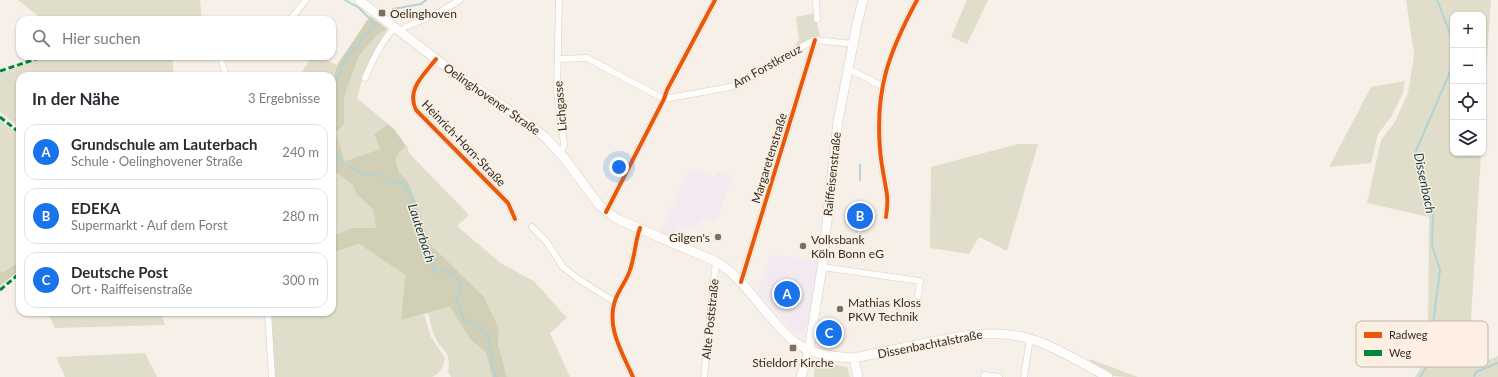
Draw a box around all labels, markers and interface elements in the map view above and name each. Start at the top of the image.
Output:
place label: Oelinghoven [390,6,457,21]
marker: Oelinghoven [377,8,387,18]
map controls [1450,12,1486,156]
button: + [1450,12,1486,48]
search box [16,16,336,60]
icon: search [30,27,52,49]
text: Hier suchen [62,29,141,47]
street label: Am Forstkreuz [730,41,805,91]
button: − [1450,48,1486,84]
street label: Oelinghovener Straße [441,60,543,138]
street label: Lichgasse [550,80,570,132]
button: locate [1450,84,1486,120]
text: In der Nähe [32,88,120,109]
text: 3 Ergebnisse [248,90,320,106]
street label: Heinrich-Horn-Straße [419,97,509,189]
street label: Margaretenstraße [748,111,790,205]
button: layers [1450,120,1486,156]
street label: Raiffeisenstraße [820,131,844,217]
text: Grundschule am Lauterbach [71,135,258,153]
text: A [41,144,51,160]
text: 240 m [282,144,319,160]
water label: Dissenbach [1411,151,1439,215]
text: Schule · Oelinghovener Straße [71,153,243,169]
your location [609,157,629,177]
text: EDEKA [71,199,120,217]
pin: B [847,201,873,231]
water label: Lauterbach [405,202,439,265]
text: B [42,208,50,224]
text: 280 m [282,208,319,224]
text: Supermarkt · Auf dem Forst [71,217,228,233]
place label: Gilgen's [669,230,710,245]
marker: Gilgen's [713,232,723,242]
place label: Volksbank Köln Bonn eG [811,232,884,261]
marker: Volksbank Köln Bonn eG [798,241,808,251]
text: Deutsche Post [71,263,168,281]
text: C [42,272,50,288]
text: 300 m [282,272,319,288]
street label: Alte Poststraße [698,278,722,360]
pin: A [774,279,800,309]
text: Ort · Raiffeisenstraße [71,281,192,297]
place label: Mathias Kloss PKW Technik [848,295,921,324]
marker: Mathias Kloss PKW Technik [835,304,845,314]
pin: C [816,318,842,348]
legend [1356,321,1488,367]
street label: Dissenbachtalstraße [876,326,984,362]
text: Radweg [1389,328,1428,341]
marker: Stieldorf Kirche [788,343,798,353]
text: Weg [1389,346,1412,359]
place label: Stieldorf Kirche [752,355,834,370]

